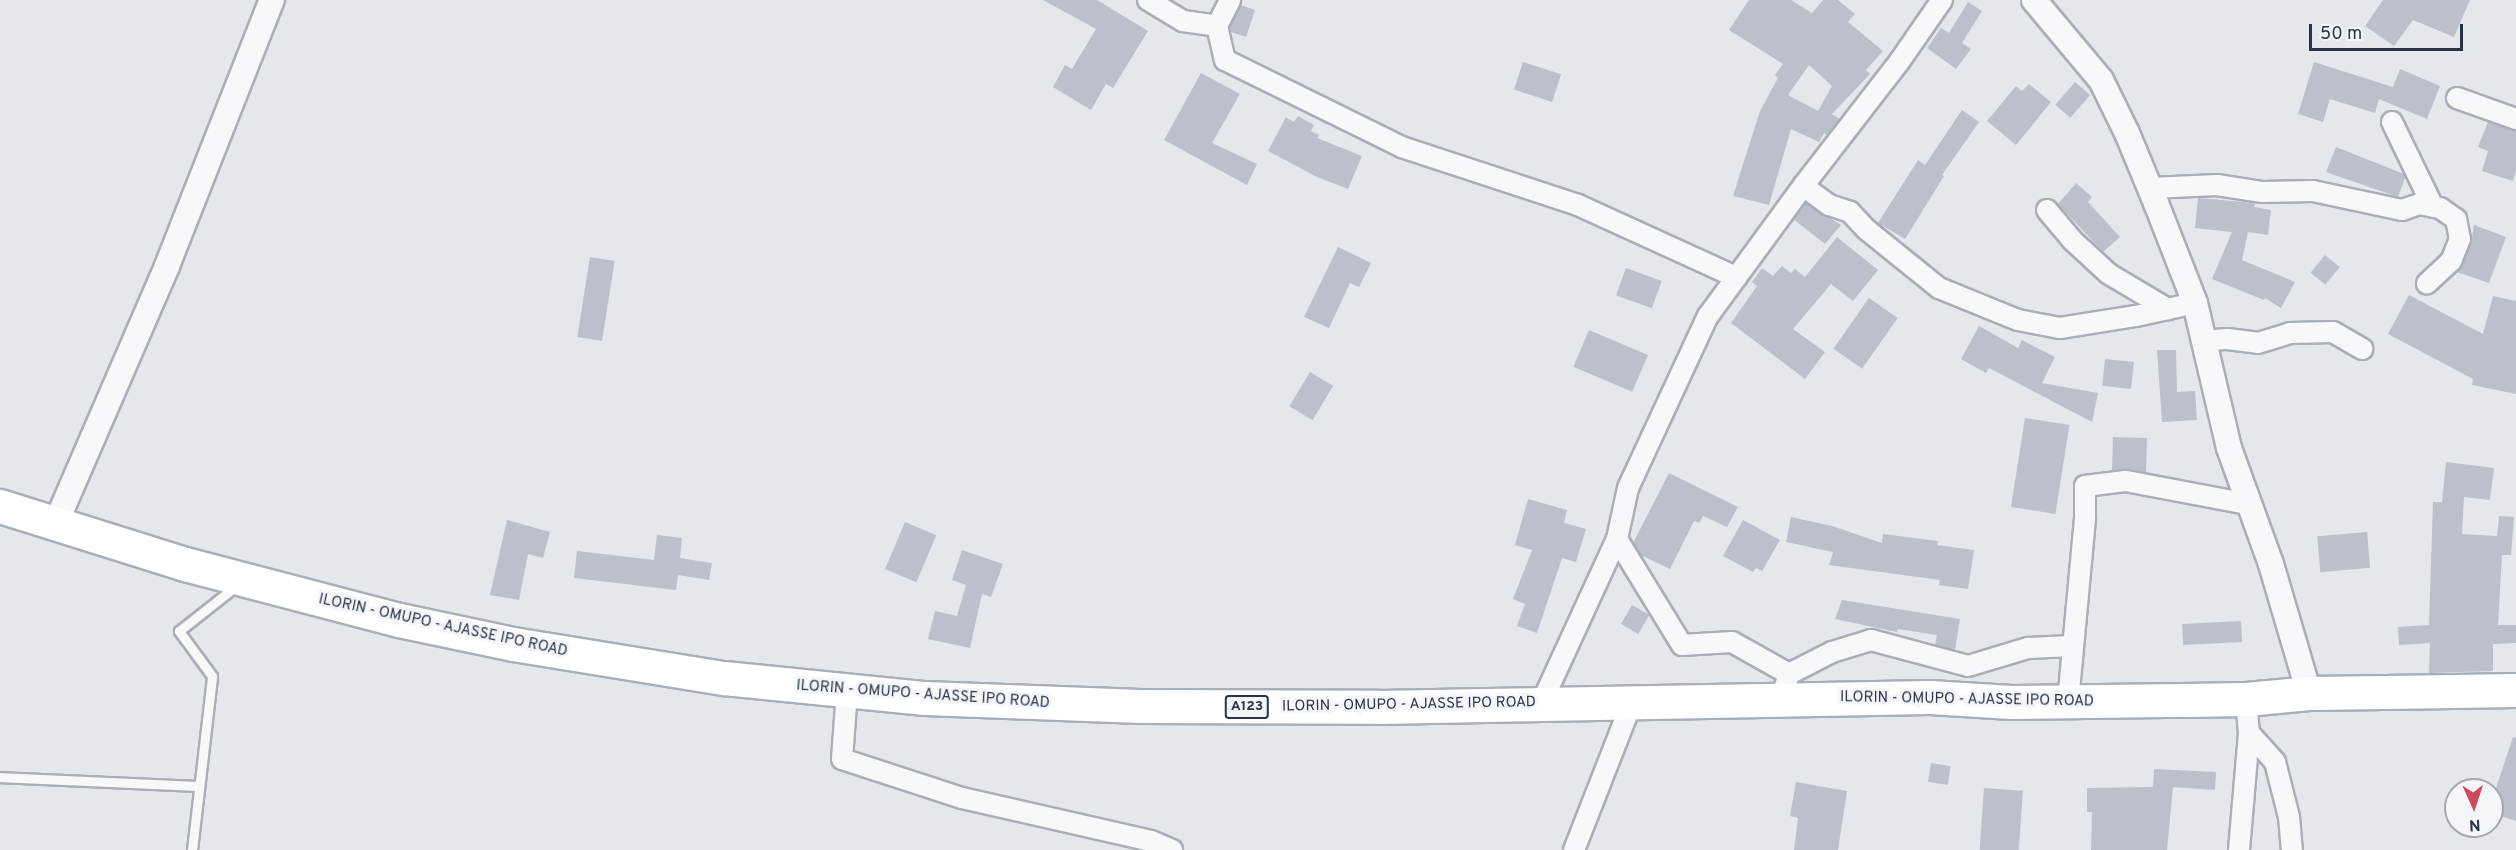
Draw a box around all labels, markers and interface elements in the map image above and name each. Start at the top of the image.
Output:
scale bar [2312,12,2466,50]
text: 50 m [2320,23,2362,46]
street label: ILORIN - OMUPO - AJASSE IPO ROAD [317,591,569,661]
street label: ILORIN - OMUPO - AJASSE IPO ROAD [795,677,1051,713]
street label: ILORIN - OMUPO - AJASSE IPO ROAD [1840,689,2094,711]
street label: ILORIN - OMUPO - AJASSE IPO ROAD [1282,694,1536,716]
road number: A123 [1224,696,1270,718]
north arrow [2444,778,2504,838]
text: N [2469,814,2481,834]

